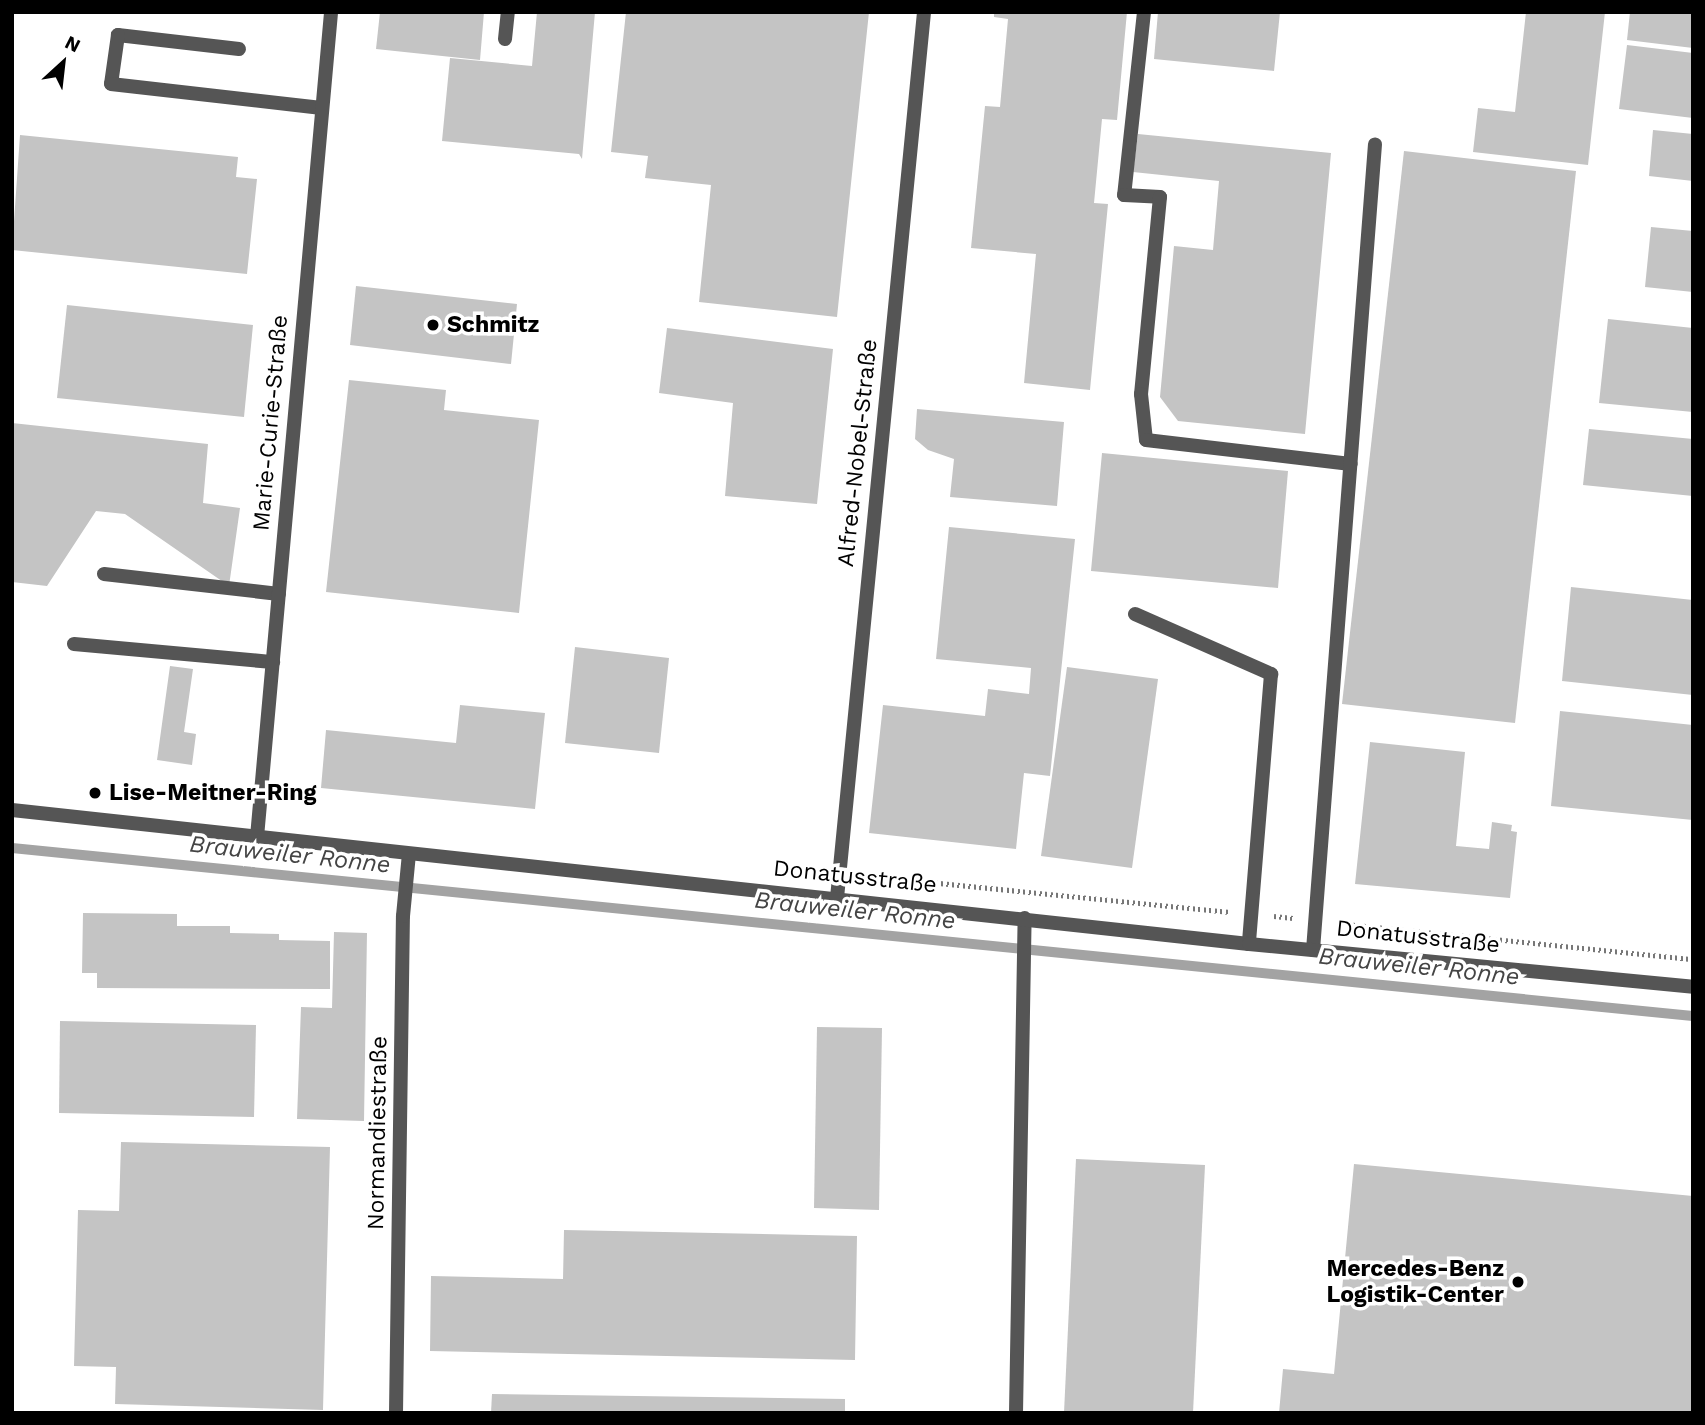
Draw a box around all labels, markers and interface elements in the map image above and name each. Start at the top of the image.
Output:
north arrow [28,28,98,98]
text: N [61,30,84,57]
place label: Schmitz [447,311,539,339]
street label: Marie-Curie-Straße [248,314,294,532]
marker: Schmitz [425,317,441,333]
street label: Alfred-Nobel-Straße [832,338,884,568]
place label: Lise-Meitner-Ring [109,779,316,807]
marker: Lise-Meitner-Ring [87,785,103,801]
water label: Brauweiler Ronne [188,830,392,880]
street label: Donatusstraße [772,855,938,899]
water label: Brauweiler Ronne [753,886,957,936]
street label: Donatusstraße [1335,915,1501,959]
water label: Brauweiler Ronne [1317,942,1521,992]
street label: Normandiestraße [363,1036,393,1230]
place label: Mercedes-Benz Logistik-Center [1326,1255,1504,1309]
marker: Mercedes-Benz Logistik-Center [1510,1274,1526,1290]

